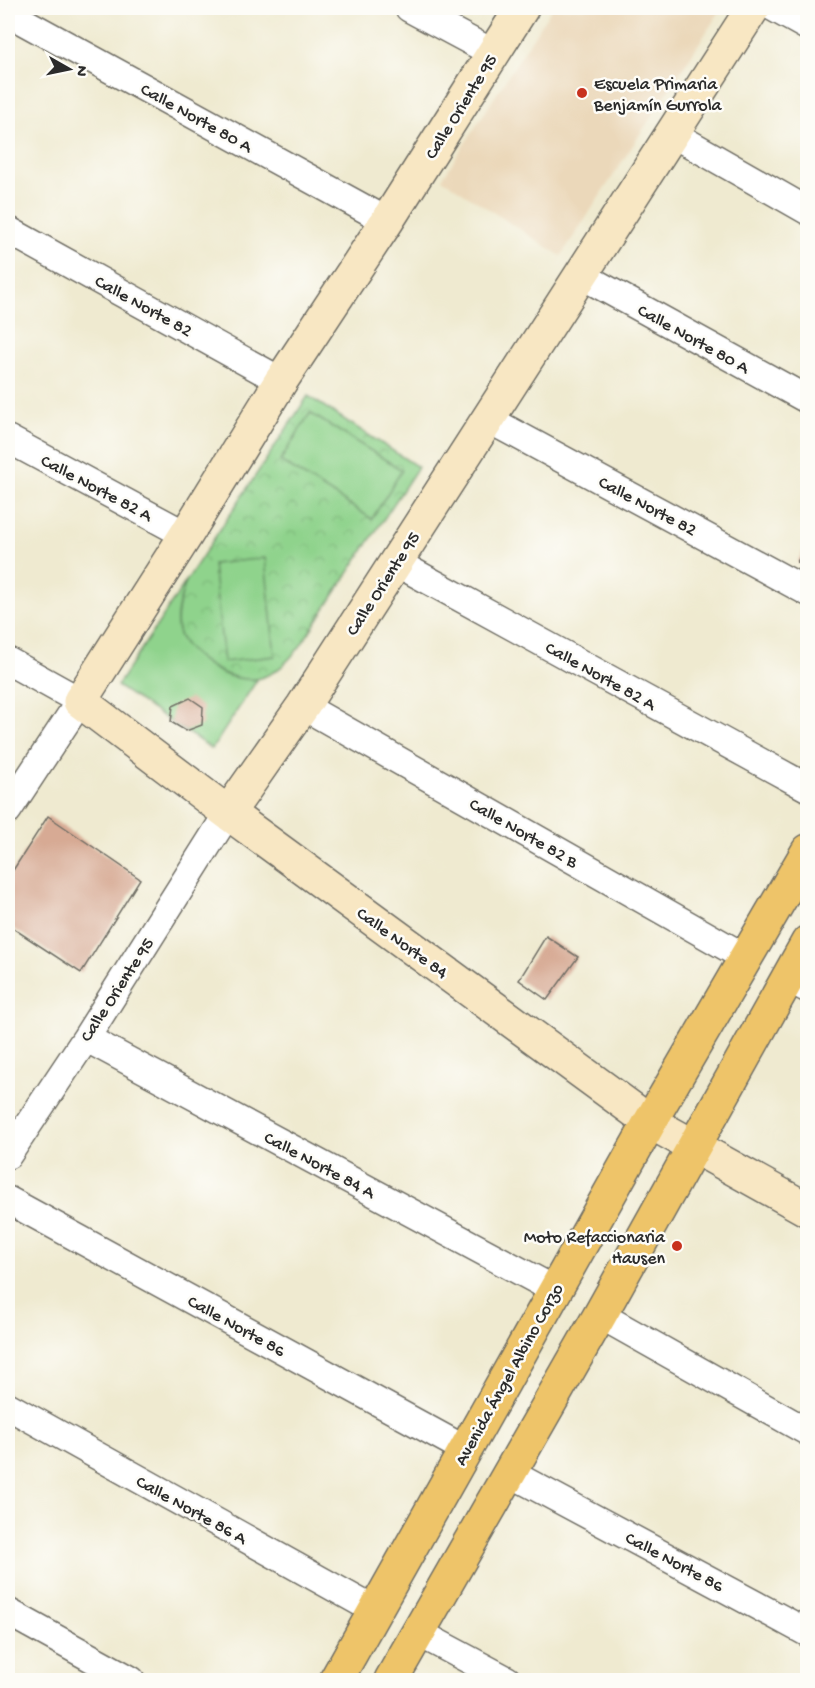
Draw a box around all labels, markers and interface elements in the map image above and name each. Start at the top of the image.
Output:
north arrow [39,39,99,99]
street label: Calle Oriente 95 [422,51,503,164]
text: N [70,64,91,78]
place label: Escuela Primaria Benjamín Gurrola [593,75,723,117]
street label: Calle Norte 80 A [136,80,257,159]
marker: Escuela Primaria Benjamín Gurrola [575,86,589,100]
street label: Calle Norte 82 [90,272,195,343]
street label: Calle Norte 80 A [633,301,754,380]
street label: Calle Norte 82 A [37,451,156,528]
street label: Calle Norte 82 [594,473,700,542]
street label: Calle Oriente 95 [343,528,425,640]
street label: Calle Norte 82 A [541,638,660,717]
street label: Calle Norte 82 B [465,795,581,874]
street label: Calle Norte 84 [352,904,452,985]
street label: Calle Oriente 95 [77,934,159,1046]
street label: Calle Norte 84 A [260,1128,379,1205]
place label: Moto Refaccionaria Hausen [524,1228,666,1270]
marker: Moto Refaccionaria Hausen [670,1239,684,1253]
street label: Avenida Ángel Albino Corzo [450,1280,569,1470]
street label: Calle Norte 86 [183,1292,289,1363]
street label: Calle Norte 86 A [132,1472,251,1551]
street label: Calle Norte 86 [621,1528,727,1598]

